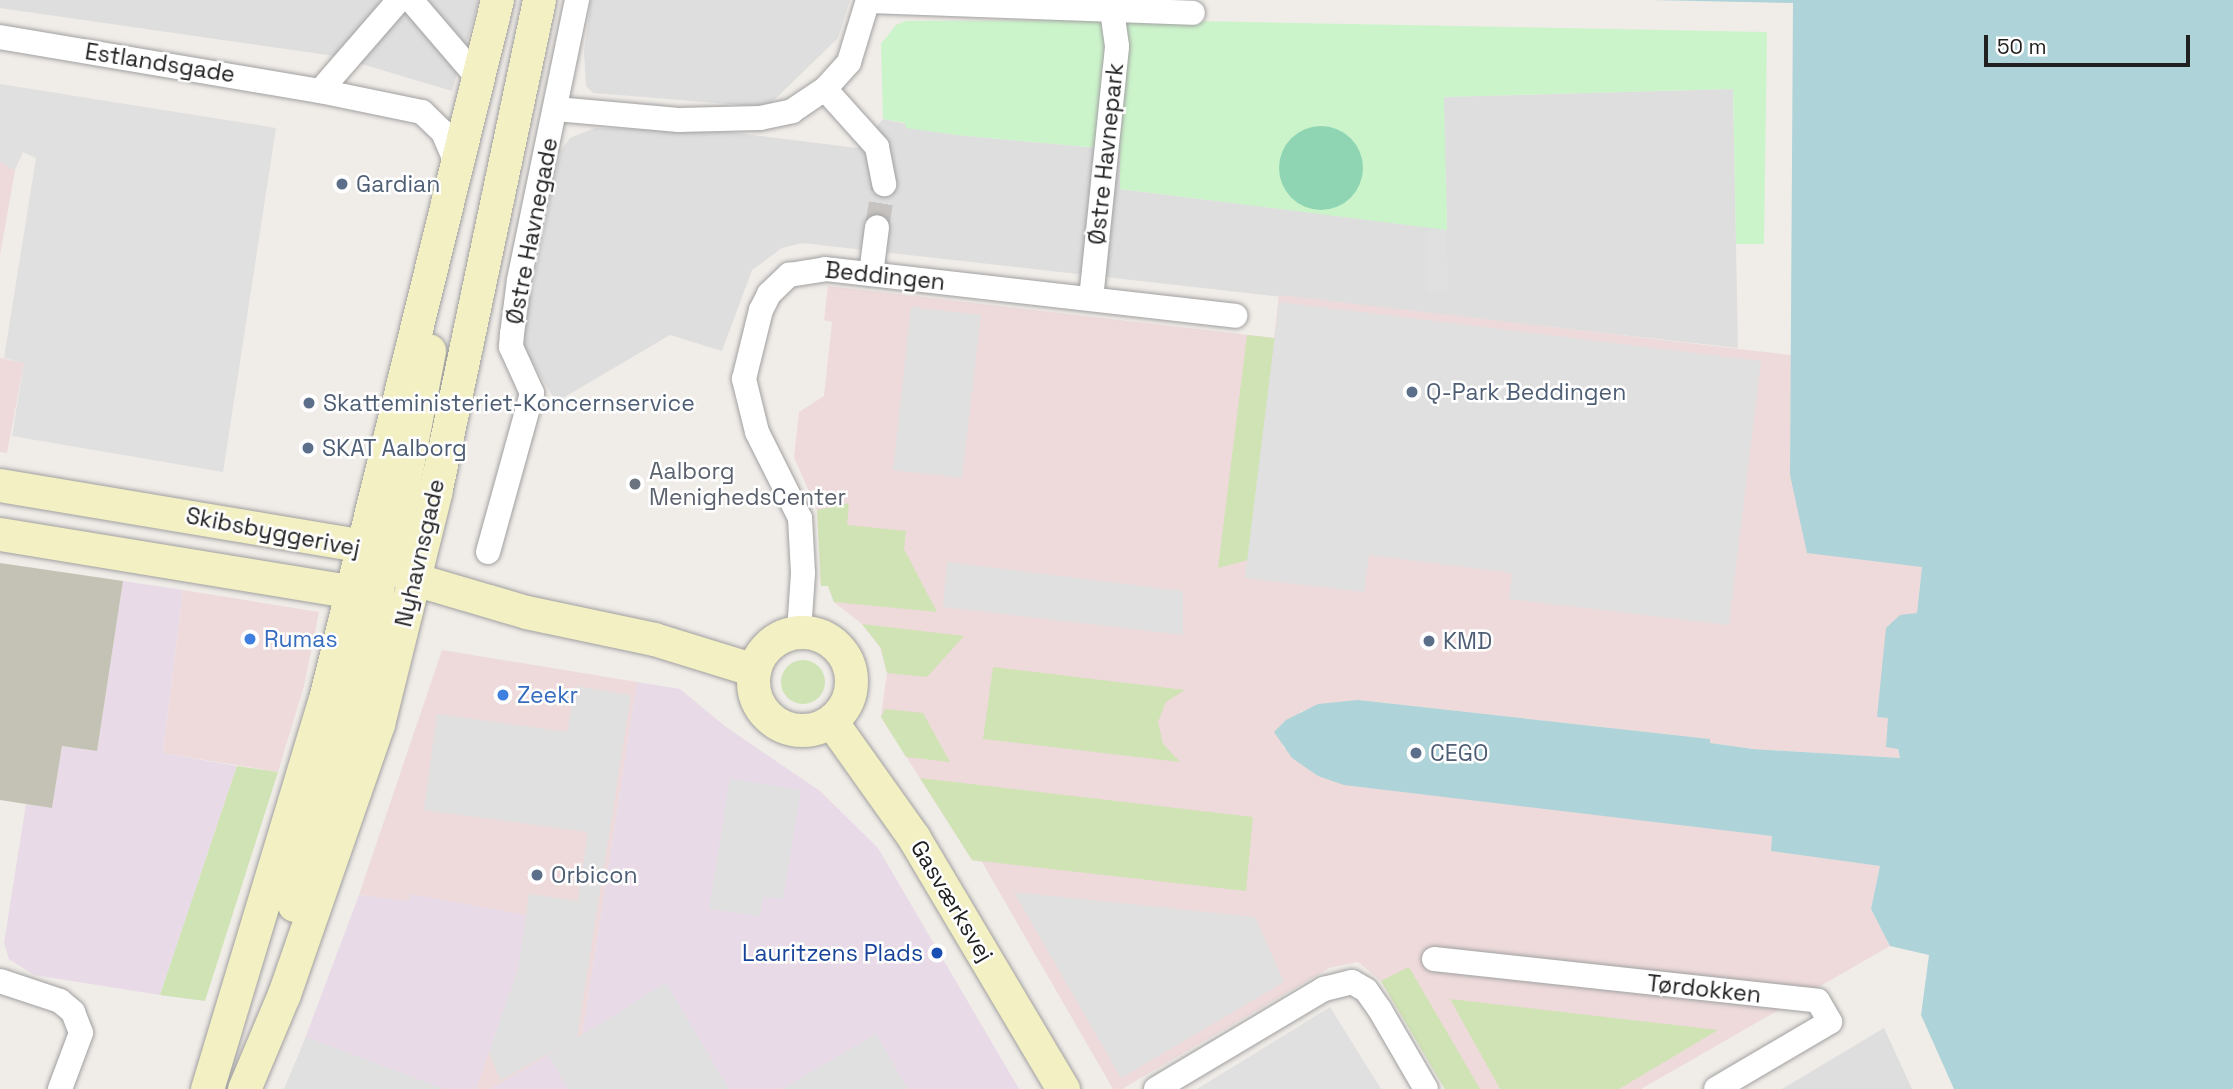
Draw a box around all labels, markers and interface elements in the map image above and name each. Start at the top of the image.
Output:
scale bar [1988,21,2194,65]
text: 50 m [1997,33,2047,60]
street label: Estlandsgade [83,38,237,88]
street label: Østre Havnepark [1083,62,1129,246]
street label: Østre Havnegade [500,135,564,327]
place label: Gardian [356,170,440,198]
marker: Gardian [334,176,350,192]
street label: Beddingen [824,256,946,296]
place label: Q-Park Beddingen [1426,378,1626,406]
marker: Q-Park Beddingen [1404,384,1420,400]
place label: Skatteministeriet-Koncernservice [323,389,695,417]
marker: Skatteministeriet-Koncernservice [301,395,317,411]
place label: SKAT Aalborg [322,434,468,462]
marker: SKAT Aalborg [300,440,316,456]
place label: Aalborg MenighedsCenter [649,457,846,511]
street label: Nyhavnsgade [390,476,450,630]
marker: Aalborg MenighedsCenter [627,476,643,492]
street label: Skibsbyggerivej [184,502,362,562]
place label: Rumas [264,625,338,653]
place label: KMD [1443,627,1492,655]
marker: Rumas [242,631,258,647]
marker: KMD [1421,633,1437,649]
place label: Zeekr [517,681,578,709]
marker: Zeekr [495,687,511,703]
place label: CEGO [1430,739,1488,767]
marker: CEGO [1408,745,1424,761]
street label: Gasværksvej [905,835,999,967]
place label: Orbicon [551,861,638,889]
marker: Orbicon [529,867,545,883]
place label: Lauritzens Plads [742,939,923,967]
marker: Lauritzens Plads [929,945,945,961]
street label: Tørdokken [1646,969,1762,1009]

